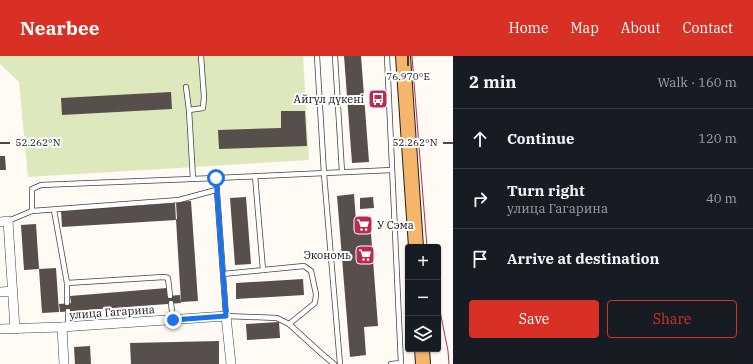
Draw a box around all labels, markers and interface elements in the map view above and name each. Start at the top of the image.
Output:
text: Nearbee [20,16,99,40]
text: Home [509,19,548,37]
text: Map [570,19,599,37]
text: About [621,19,660,37]
text: Contact [682,19,733,37]
text: 76.970°E [386,70,430,83]
text: 2 min [469,71,517,93]
text: Walk · 160 m [658,74,737,91]
bus stop icon: Айгүл дүкені [367,88,389,110]
place label: Айгүл дүкені [294,92,365,106]
icon: ahead [469,128,491,150]
text: Continue [507,129,574,148]
text: 120 m [698,130,737,147]
text: 52.262°N [15,136,61,149]
text: 52.262°N [392,136,438,149]
route start [207,169,225,187]
text: Turn right [507,181,585,200]
icon: right [469,188,491,210]
text: 40 m [706,190,737,207]
text: улица Гагарина [507,200,608,217]
supermarket icon: У Сэма [352,214,374,236]
place label: У Сэма [377,218,414,232]
supermarket icon: Экономь [354,244,376,266]
map controls [405,244,441,352]
button: + [405,244,441,280]
place label: Экономь [304,248,351,262]
icon: arrive [469,248,491,270]
text: Arrive at destination [507,249,659,268]
button: − [405,280,441,316]
button: Save [469,300,599,338]
button: Share [607,300,737,338]
street label: улица Гагарина [69,302,155,322]
route end [164,311,182,329]
button: layers [405,316,441,352]

